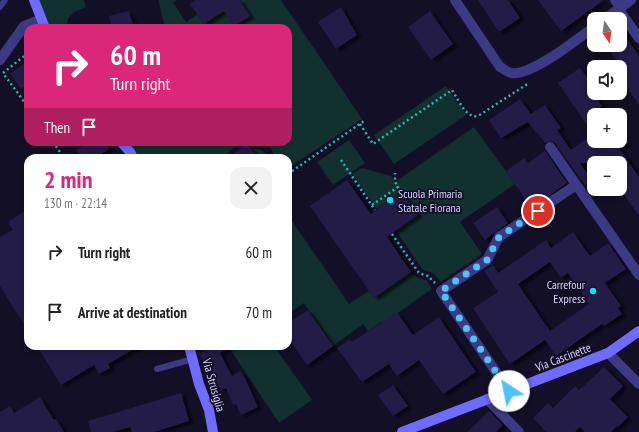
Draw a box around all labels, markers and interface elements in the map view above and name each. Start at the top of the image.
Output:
north arrow [587,12,627,52]
map controls [587,12,627,196]
text: 60 m [110,36,161,73]
icon: right [44,40,96,92]
button: sound [587,60,627,100]
text: Turn right [110,72,170,95]
button: + [587,108,627,148]
icon: arrive [78,116,100,138]
text: Then [44,118,70,137]
button: − [587,156,627,196]
text: 2 min [44,164,92,195]
button: close [230,167,272,209]
place label: Scuola Primaria Statale Fiorana [398,186,462,215]
pin [521,194,555,228]
text: 130 m · 22:14 [44,195,107,212]
marker: Scuola Primaria Statale Fiorana [385,195,395,205]
icon: arrive [527,200,549,222]
icon: right [44,241,66,263]
text: Turn right [78,243,130,262]
text: 60 m [246,243,272,262]
place label: Carrefour Express [547,277,586,306]
marker: Carrefour Express [588,286,598,296]
icon: arrive [44,301,66,323]
text: Arrive at destination [78,303,187,322]
text: 70 m [246,303,272,322]
street label: Via Cascinette [532,340,593,375]
street label: Via Strusiglia [199,356,229,413]
position arrow [488,370,530,412]

